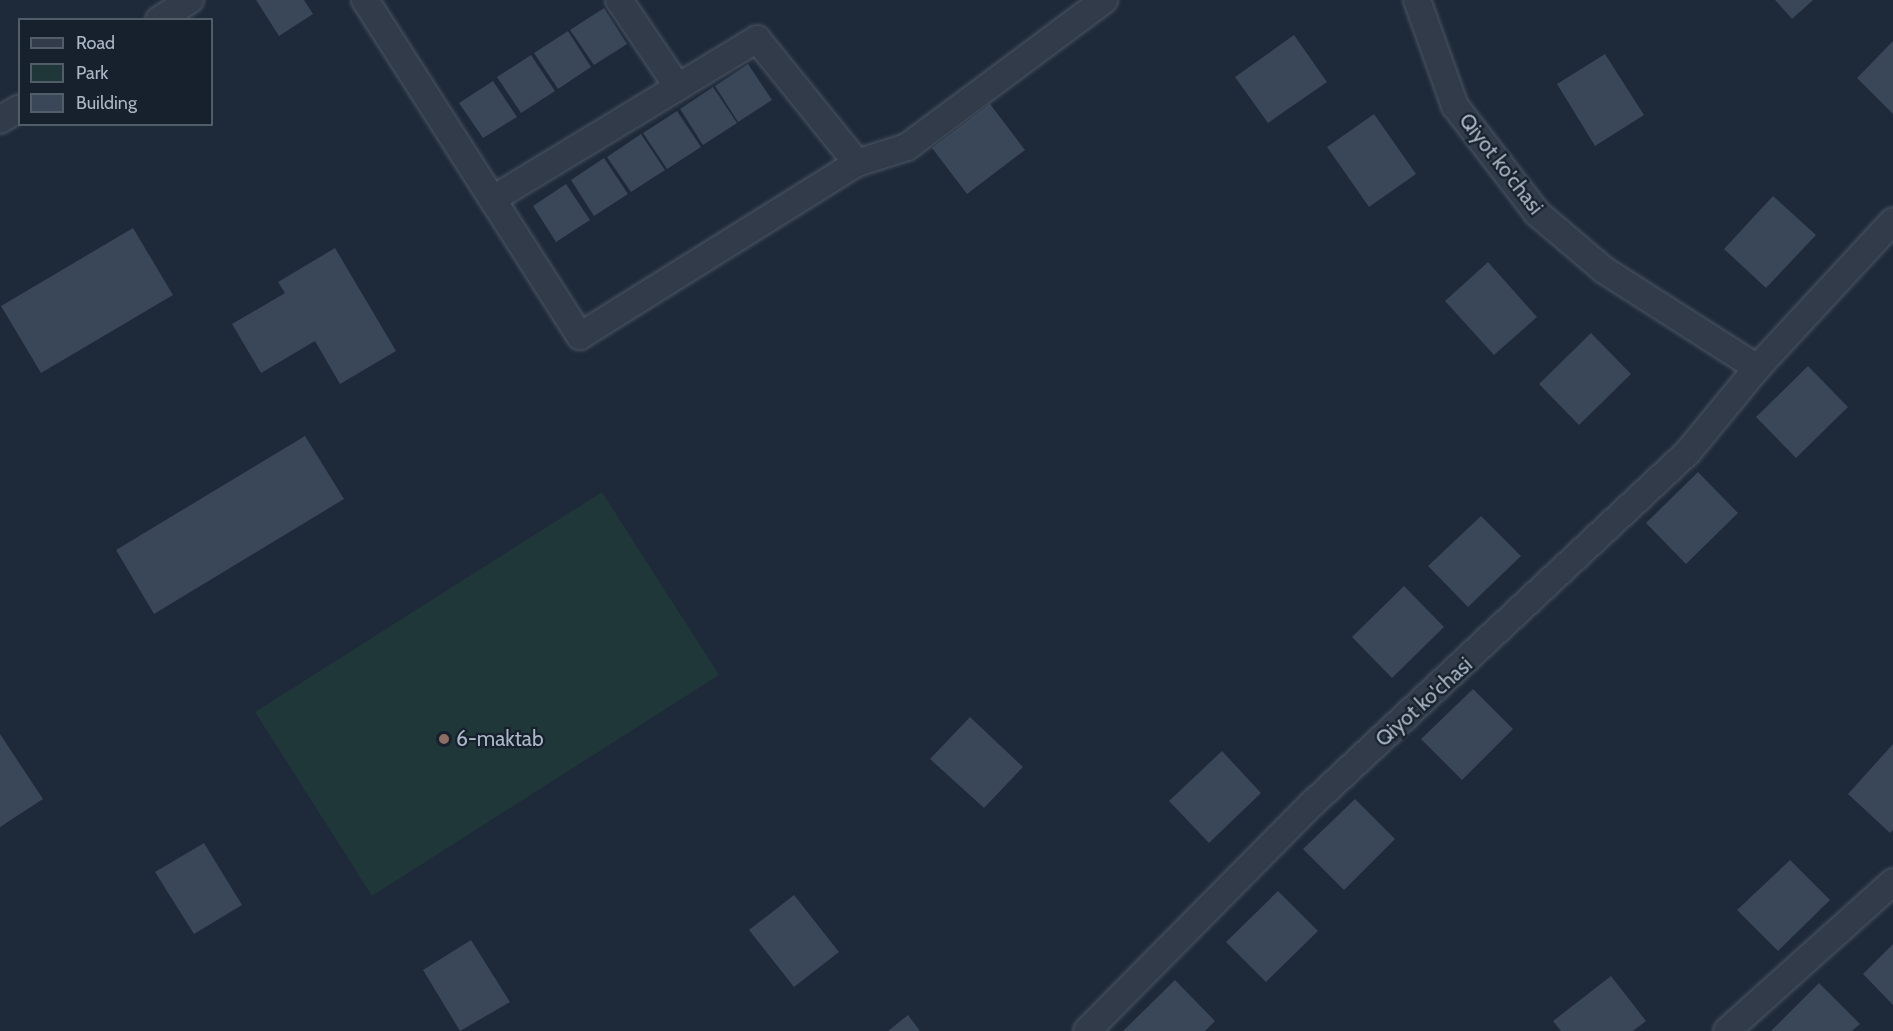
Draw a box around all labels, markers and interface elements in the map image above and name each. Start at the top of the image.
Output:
legend [18,18,213,126]
text: Road [76,32,115,54]
text: Park [76,62,108,84]
text: Building [76,92,137,114]
street label: Qiyot ko'chasi [1454,108,1548,220]
street label: Qiyot ko'chasi [1370,652,1478,752]
place label: 6-maktab [456,726,544,752]
marker: 6-maktab [437,732,451,746]

